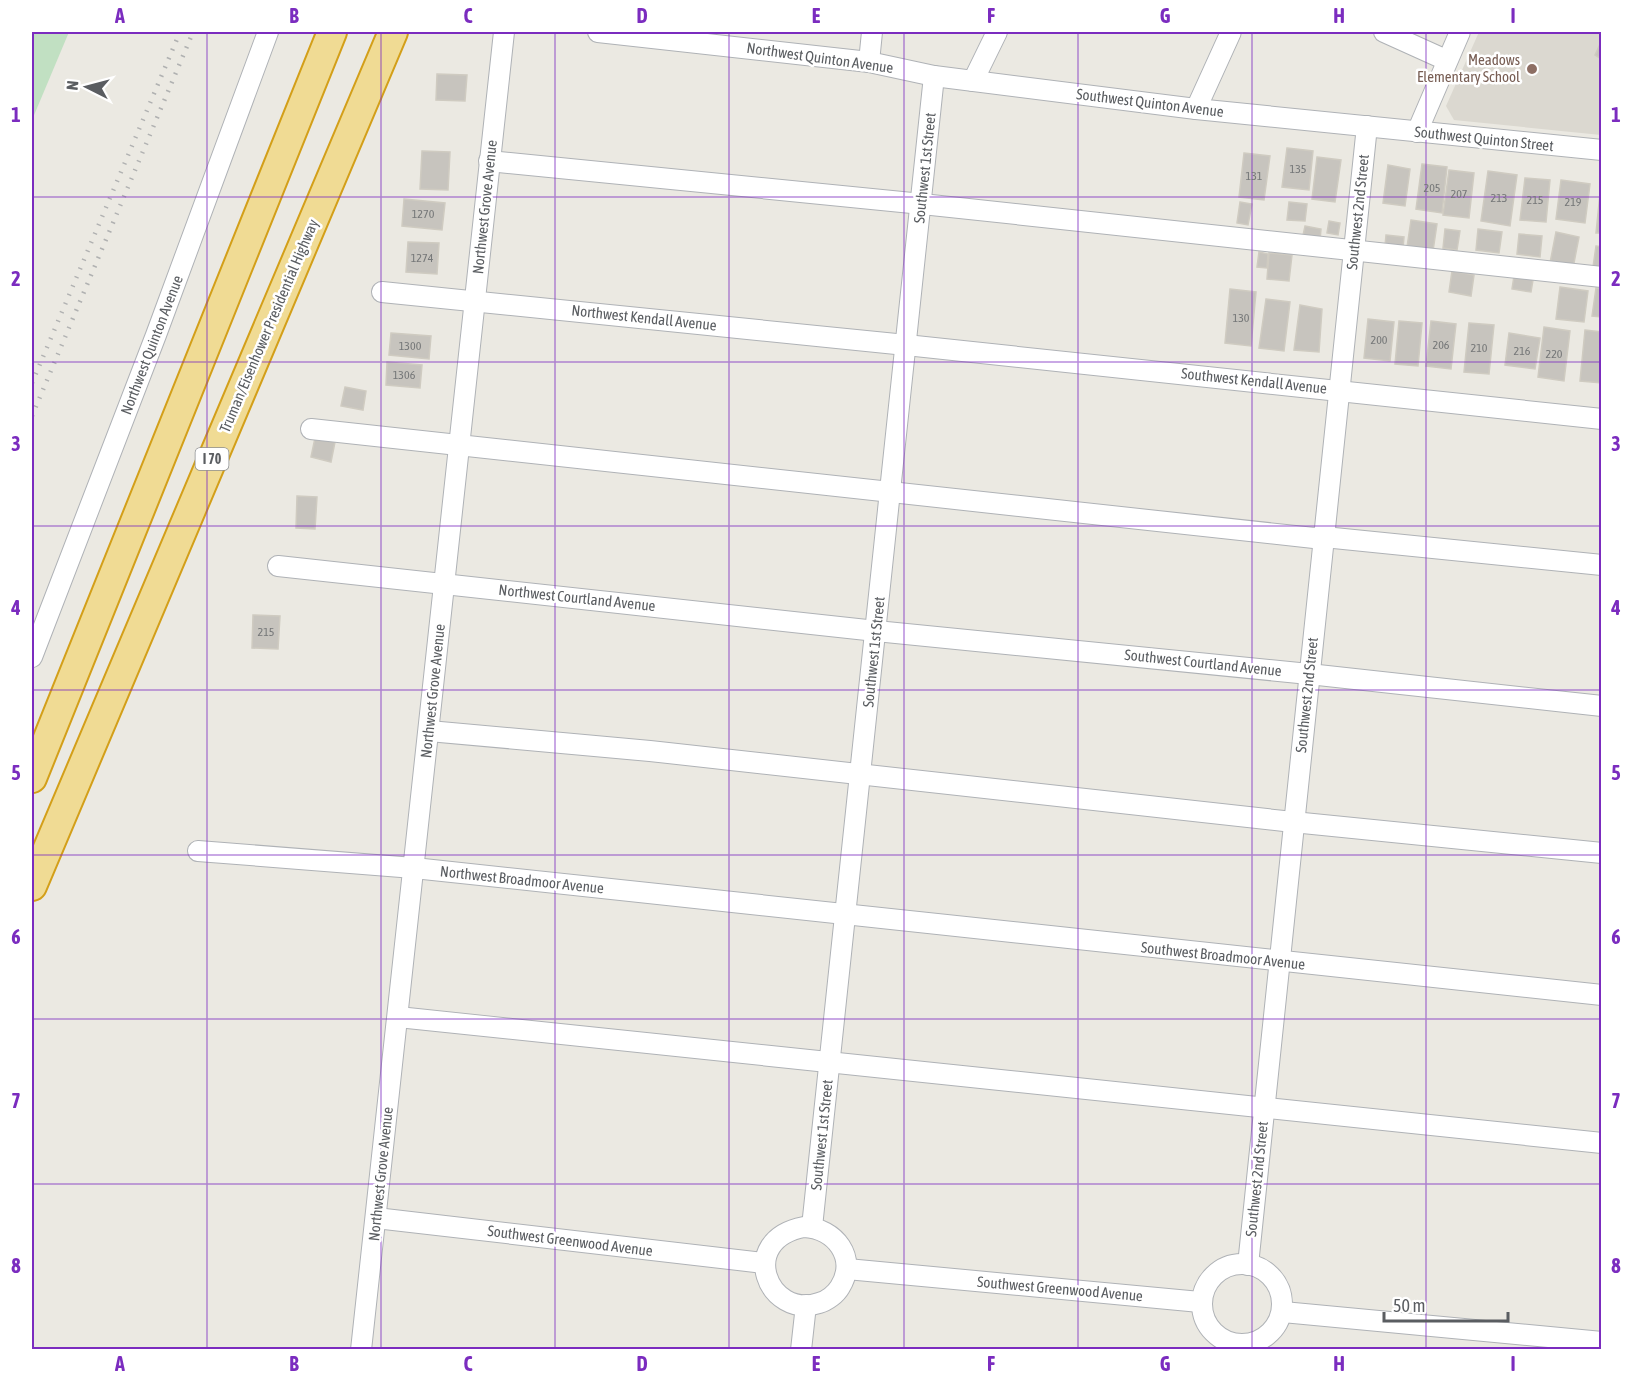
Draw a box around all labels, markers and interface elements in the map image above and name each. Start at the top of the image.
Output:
text: A [114,4,125,27]
text: B [289,4,299,27]
text: C [464,4,473,27]
text: D [636,4,648,27]
text: E [812,4,821,27]
text: F [987,4,995,27]
text: G [1160,4,1171,27]
text: H [1333,4,1345,27]
text: I [1510,4,1516,27]
street label: Northwest Quinton Avenue [746,39,895,76]
place label: Meadows Elementary School [1417,51,1520,85]
north arrow [57,57,117,117]
marker: Meadows Elementary School [1525,62,1539,76]
text: N [63,80,82,91]
street label: Southwest Quinton Avenue [1075,85,1225,120]
text: 1 [11,103,21,126]
text: 1 [1611,103,1621,126]
street label: Southwest 1st Street [910,112,939,224]
street label: Southwest Quinton Street [1414,123,1554,154]
street label: Northwest Grove Avenue [469,139,500,275]
street label: Southwest 2nd Street [1343,153,1372,270]
house number: 135 [1290,162,1306,176]
house number: 131 [1246,169,1263,183]
house number: 205 [1424,181,1440,195]
house number: 207 [1451,187,1468,201]
house number: 213 [1491,191,1507,205]
house number: 215 [1527,193,1543,207]
house number: 219 [1565,195,1582,209]
house number: 1270 [412,207,435,221]
street label: Truman/Eisenhower Presidential Highway [216,217,321,435]
house number: 1274 [411,251,434,265]
text: 2 [11,267,21,290]
text: 2 [1611,267,1621,290]
street label: Northwest Quinton Avenue [117,273,186,417]
street label: Northwest Kendall Avenue [571,301,718,334]
house number: 130 [1233,311,1250,325]
house number: 200 [1371,333,1388,347]
house number: 206 [1433,338,1450,352]
house number: 1300 [399,339,422,353]
house number: 210 [1471,341,1488,355]
house number: 216 [1514,344,1531,358]
house number: 220 [1546,347,1563,361]
street label: Southwest Kendall Avenue [1180,364,1328,397]
house number: 1306 [393,368,416,382]
text: 3 [11,432,21,455]
text: 3 [1611,432,1621,455]
road number: I 70 [196,448,228,470]
street label: Northwest Courtland Avenue [498,581,656,614]
text: 4 [10,596,21,619]
street label: Southwest 1st Street [859,596,888,708]
text: 4 [1610,596,1621,619]
street label: Northwest Grove Avenue [417,623,448,759]
house number: 215 [258,625,274,639]
street label: Southwest 2nd Street [1292,636,1321,753]
street label: Southwest Courtland Avenue [1124,646,1283,679]
text: 5 [11,761,21,784]
text: 5 [1611,761,1621,784]
street label: Northwest Broadmoor Avenue [439,862,605,897]
text: 6 [11,925,21,948]
text: 6 [1611,925,1621,948]
street label: Southwest Broadmoor Avenue [1140,938,1306,973]
street label: Southwest 1st Street [807,1079,836,1191]
text: 7 [11,1089,21,1112]
text: 7 [1611,1089,1621,1112]
street label: Northwest Grove Avenue [365,1106,396,1242]
street label: Southwest 2nd Street [1242,1120,1271,1237]
street label: Southwest Greenwood Avenue [487,1222,654,1259]
text: 8 [11,1254,21,1277]
text: 8 [1611,1254,1621,1277]
street label: Southwest Greenwood Avenue [976,1273,1144,1304]
scale bar [1384,1285,1508,1323]
text: 50 m [1393,1295,1425,1316]
text: A [114,1352,125,1375]
text: B [289,1352,299,1375]
text: C [464,1352,473,1375]
text: D [636,1352,648,1375]
text: E [812,1352,821,1375]
text: F [987,1352,995,1375]
text: G [1160,1352,1171,1375]
text: H [1333,1352,1345,1375]
text: I [1510,1352,1516,1375]

